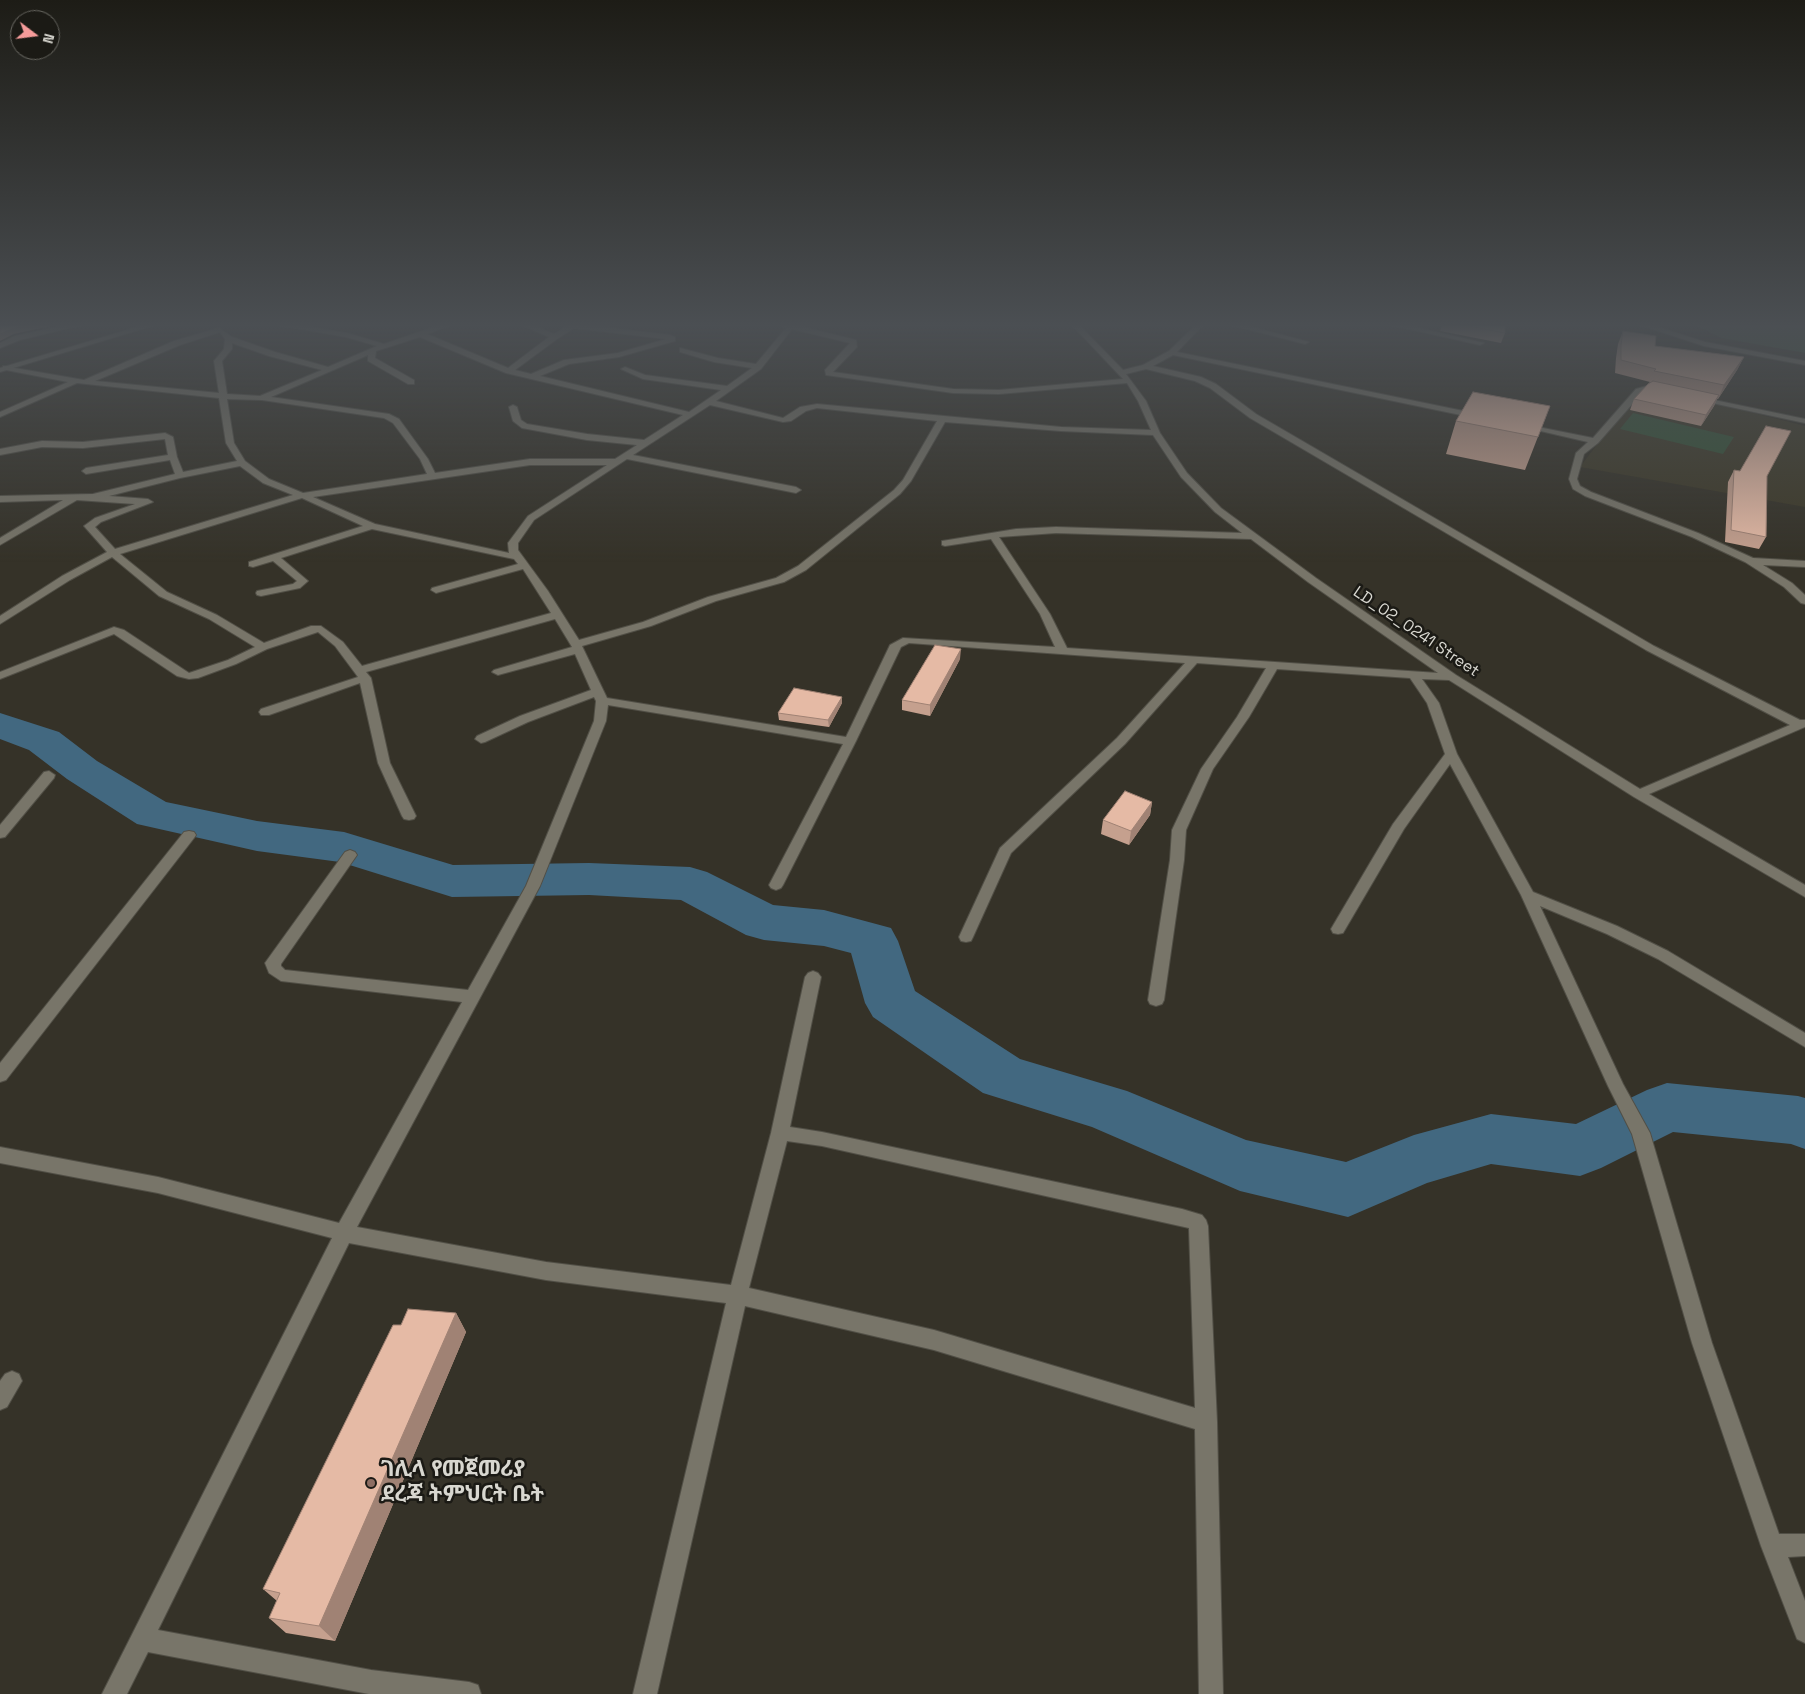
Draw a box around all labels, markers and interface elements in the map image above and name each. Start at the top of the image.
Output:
north arrow [10,10,60,60]
text: N [39,32,58,45]
street label: LD_02_0241 Street [1349,583,1483,681]
place label: ገሊላ የመጀመሪያ ደረጃ ትምህርት ቤት [381,1457,544,1508]
marker: ገሊላ የመጀመሪያ ደረጃ ትምህርት ቤት [365,1477,377,1489]

